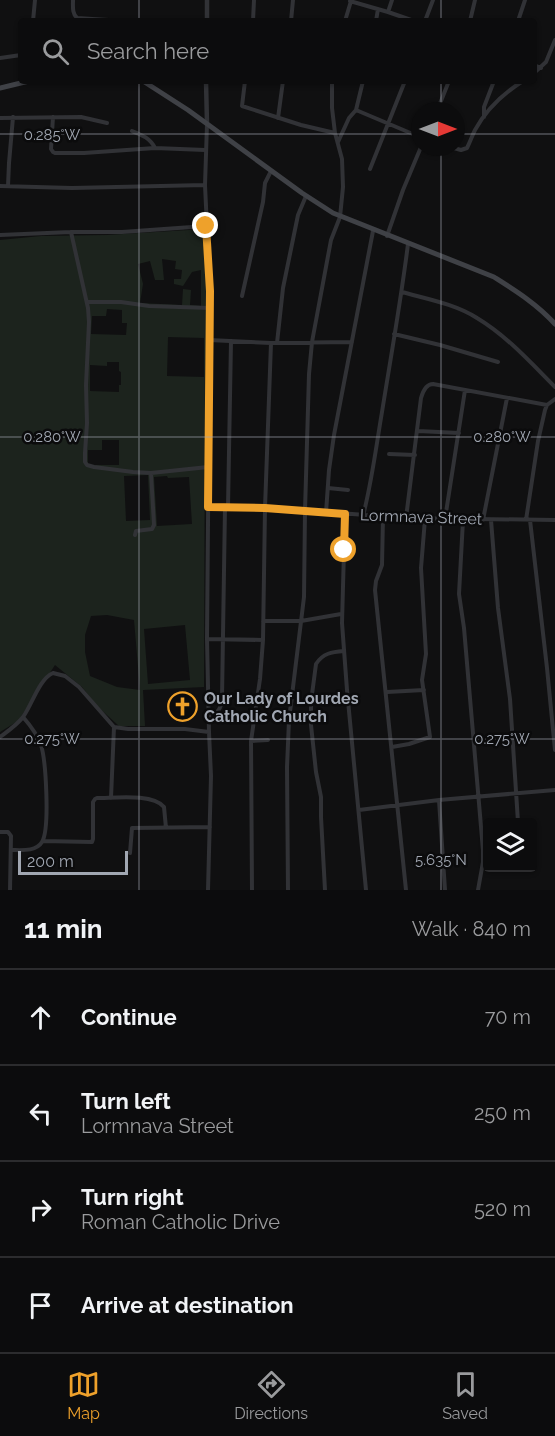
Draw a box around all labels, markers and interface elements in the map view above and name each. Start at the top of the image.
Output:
search box [18,18,537,84]
icon: search [39,35,72,68]
text: Search here [87,38,209,64]
north arrow [411,102,465,156]
text: 0.285°W [24,126,81,144]
route end [192,212,218,238]
text: 0.280°W [23,428,81,446]
text: 0.280°W [473,428,531,446]
street label: Lormnava Street [360,505,483,529]
route start [330,536,356,562]
place label: Our Lady of Lourdes Catholic Church [204,689,359,726]
church icon: Our Lady of Lourdes Catholic Church [167,691,199,723]
text: 0.275°W [24,730,80,748]
text: 0.275°W [474,730,530,748]
map controls [483,818,537,872]
button: layers [483,818,537,872]
scale bar [18,848,128,876]
text: 5.635°N [415,851,467,869]
text: 200 m [27,852,74,871]
text: 11 min [24,914,102,944]
text: Walk · 840 m [412,917,531,941]
icon: ahead [24,1001,57,1034]
text: Continue [81,1004,177,1030]
text: 70 m [485,1005,531,1029]
text: Turn left [81,1088,171,1114]
icon: left [24,1097,57,1130]
text: 250 m [474,1101,531,1125]
text: Lormnava Street [81,1114,234,1138]
text: Turn right [81,1184,184,1210]
icon: right [24,1193,57,1226]
text: 520 m [474,1197,531,1221]
text: Roman Catholic Drive [81,1210,280,1234]
icon: arrive [24,1289,57,1322]
text: Arrive at destination [81,1292,294,1318]
tab: Map [67,1368,100,1423]
tab: Directions [234,1368,308,1423]
tab: Saved [442,1368,488,1423]

